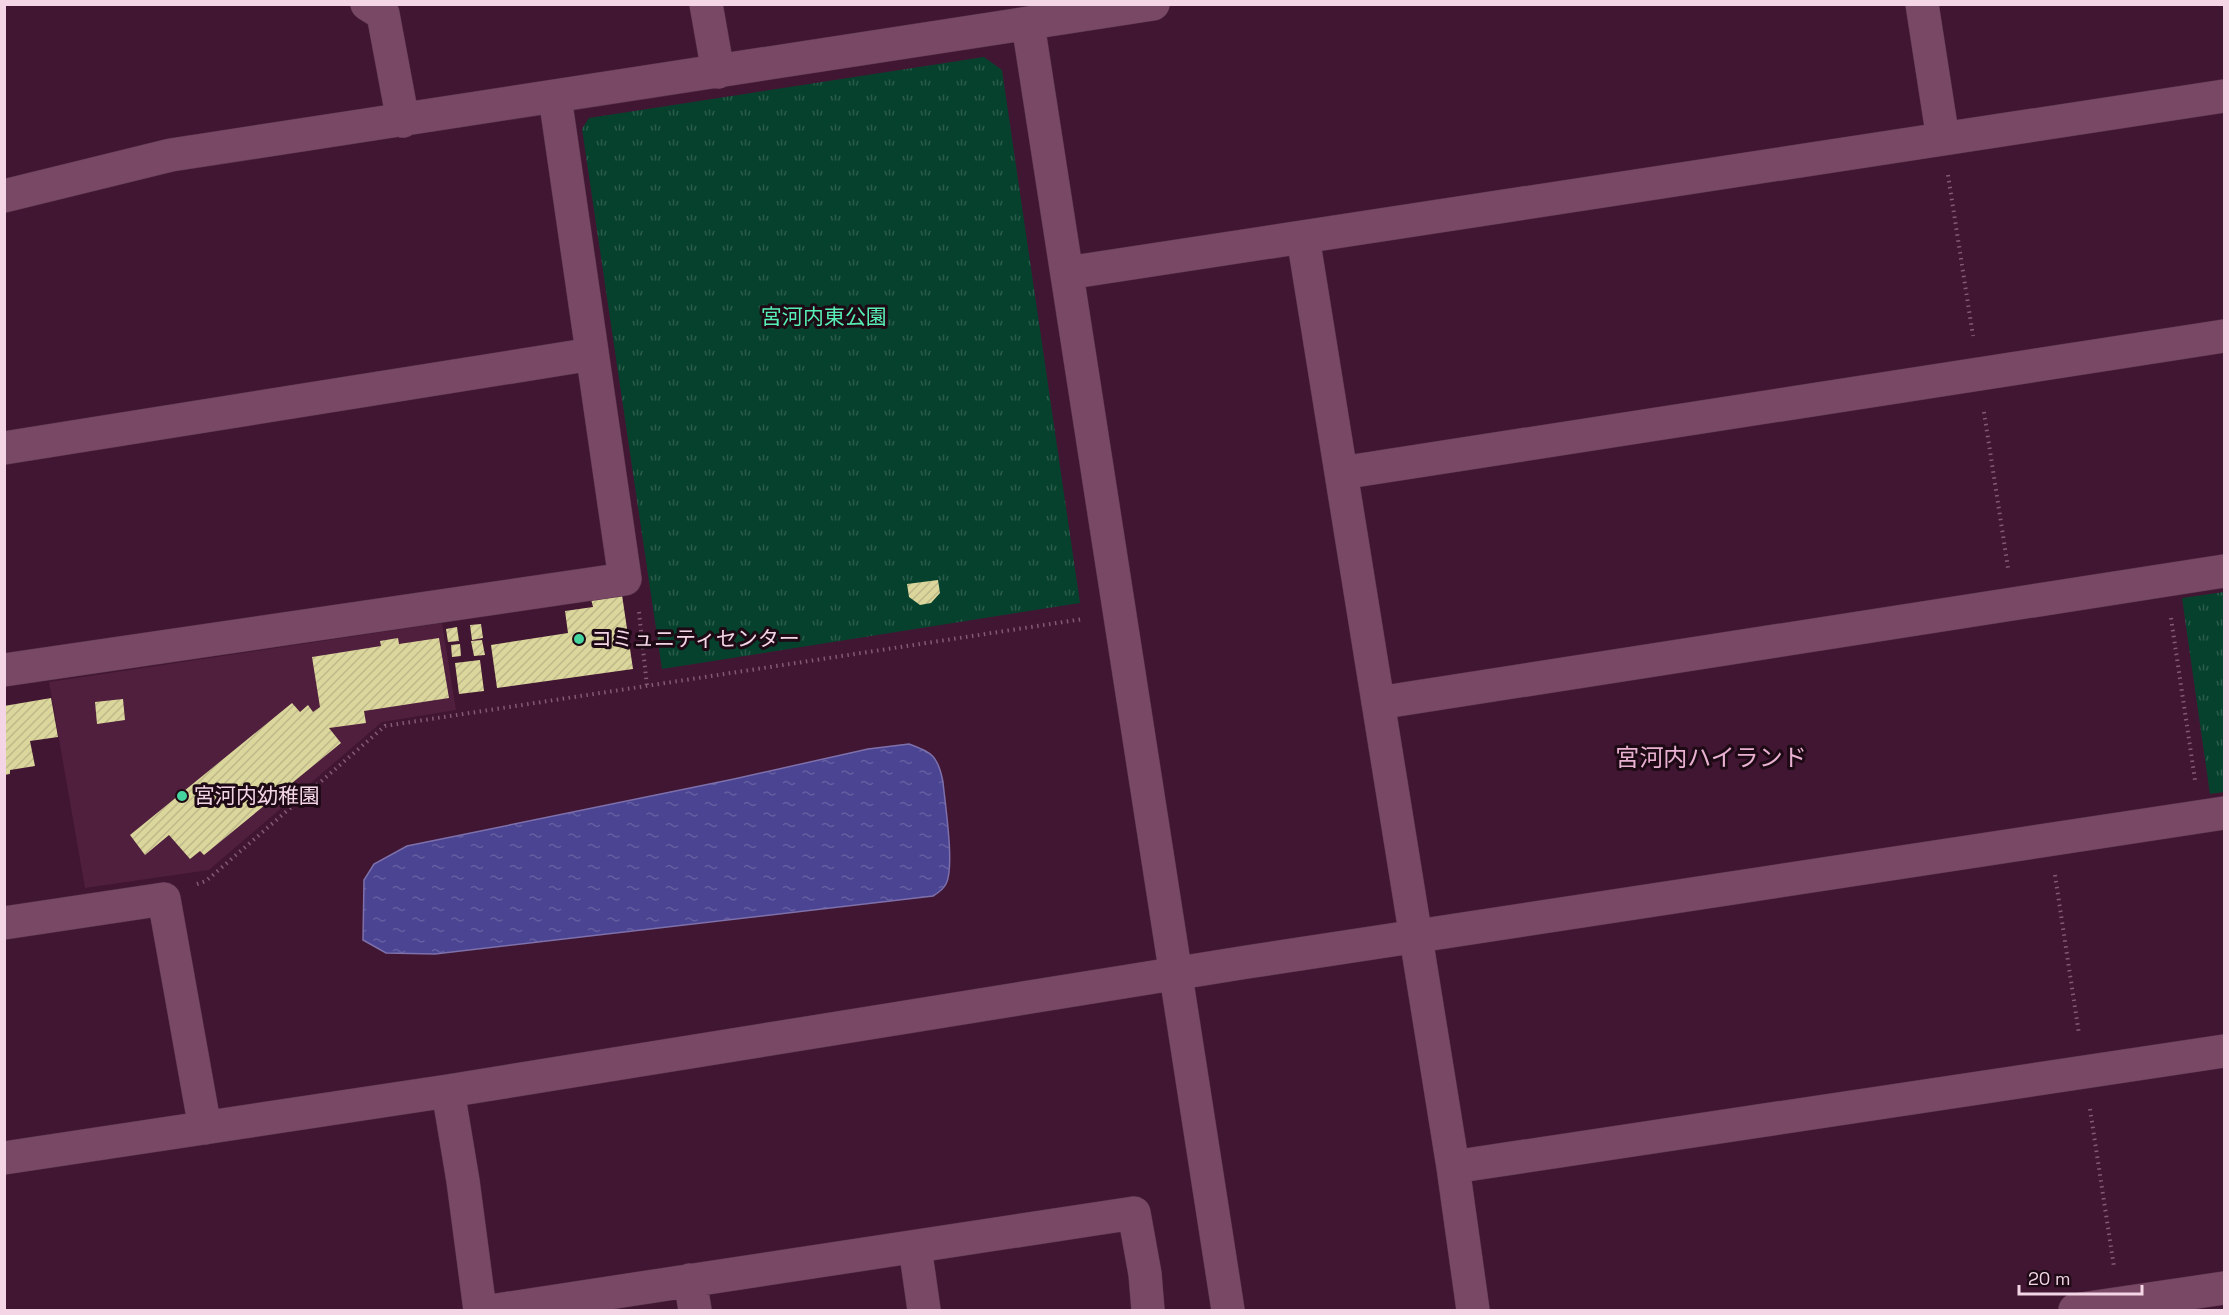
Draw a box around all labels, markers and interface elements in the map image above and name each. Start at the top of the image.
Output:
park label: 宮河内東公園 [761,303,887,330]
place label: コミュニティセンター [591,625,800,652]
marker: コミュニティセンター [572,632,586,646]
district label: 宮河内ハイランド [1615,742,1807,773]
place label: 宮河内幼稚園 [194,782,320,809]
marker: 宮河内幼稚園 [175,789,189,803]
scale bar [2019,1258,2142,1296]
text: 20 m [2028,1267,2071,1290]

